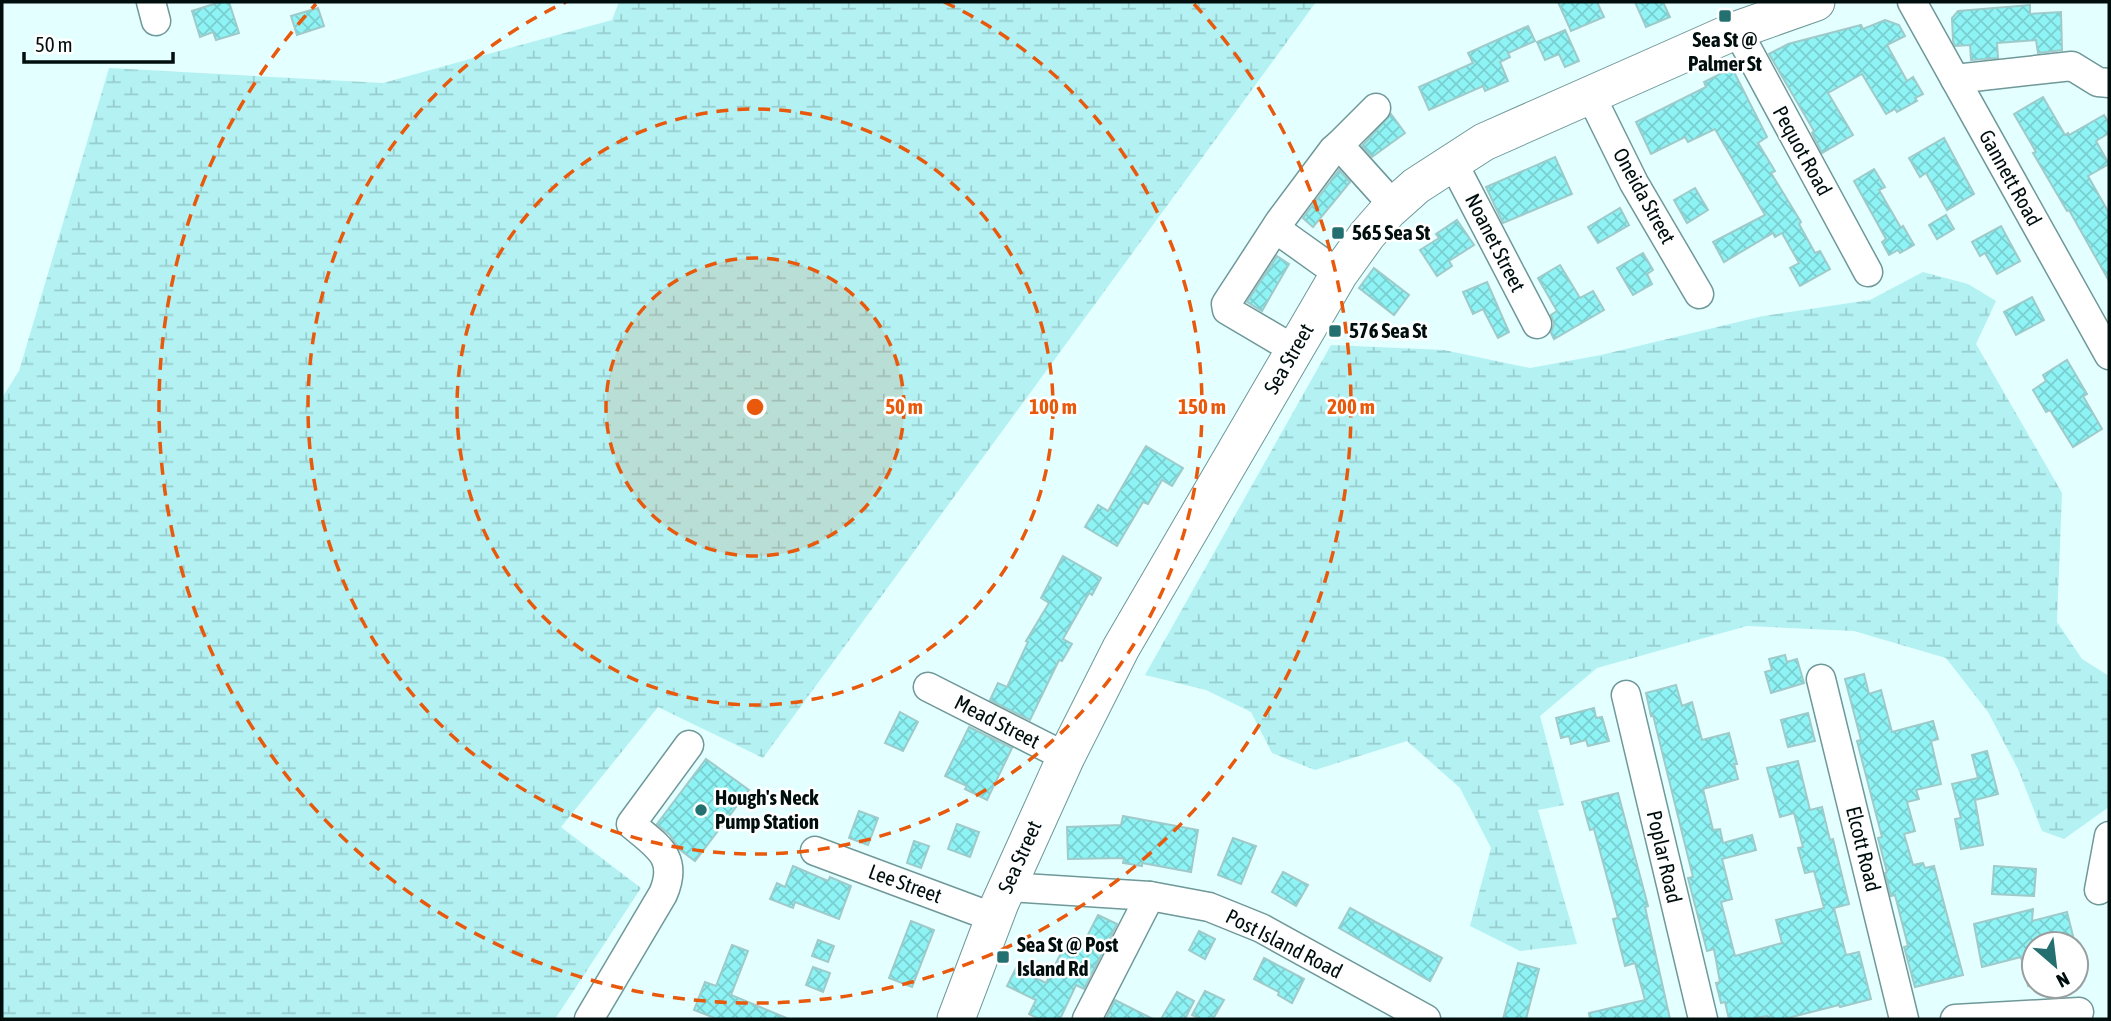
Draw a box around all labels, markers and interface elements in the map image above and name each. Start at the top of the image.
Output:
marker: Sea St @ Palmer St [1717,8,1733,24]
scale bar [24,21,173,65]
place label: Sea St @ Palmer St [1688,27,1762,75]
text: 50 m [35,32,73,56]
street label: Pequot Road [1769,102,1837,199]
street label: Gannett Road [1975,125,2047,230]
street label: Oneida Street [1609,144,1681,247]
street label: Noanet Street [1461,190,1531,296]
place label: 565 Sea St [1352,220,1430,244]
marker: 565 Sea St [1330,225,1346,241]
place label: 576 Sea St [1349,318,1427,342]
street label: Sea Street [1258,319,1318,398]
marker: 576 Sea St [1327,323,1343,339]
text: 50 m [885,394,923,418]
text: 100 m [1029,394,1077,418]
text: 150 m [1178,394,1226,418]
text: 200 m [1327,394,1375,418]
centre of rings [743,395,767,419]
street label: Mead Street [951,689,1044,753]
place label: Hough's Neck Pump Station [715,785,819,833]
marker: Hough's Neck Pump Station [693,802,709,818]
street label: Elcott Road [1842,804,1886,894]
street label: Poplar Road [1643,808,1687,905]
street label: Sea Street [992,817,1046,897]
street label: Lee Street [866,859,945,907]
street label: Post Island Road [1222,903,1347,983]
north arrow [2020,930,2090,1000]
place label: Sea St @ Post Island Rd [1017,932,1118,980]
marker: Sea St @ Post Island Rd [995,949,1011,965]
text: N [2053,968,2073,992]

